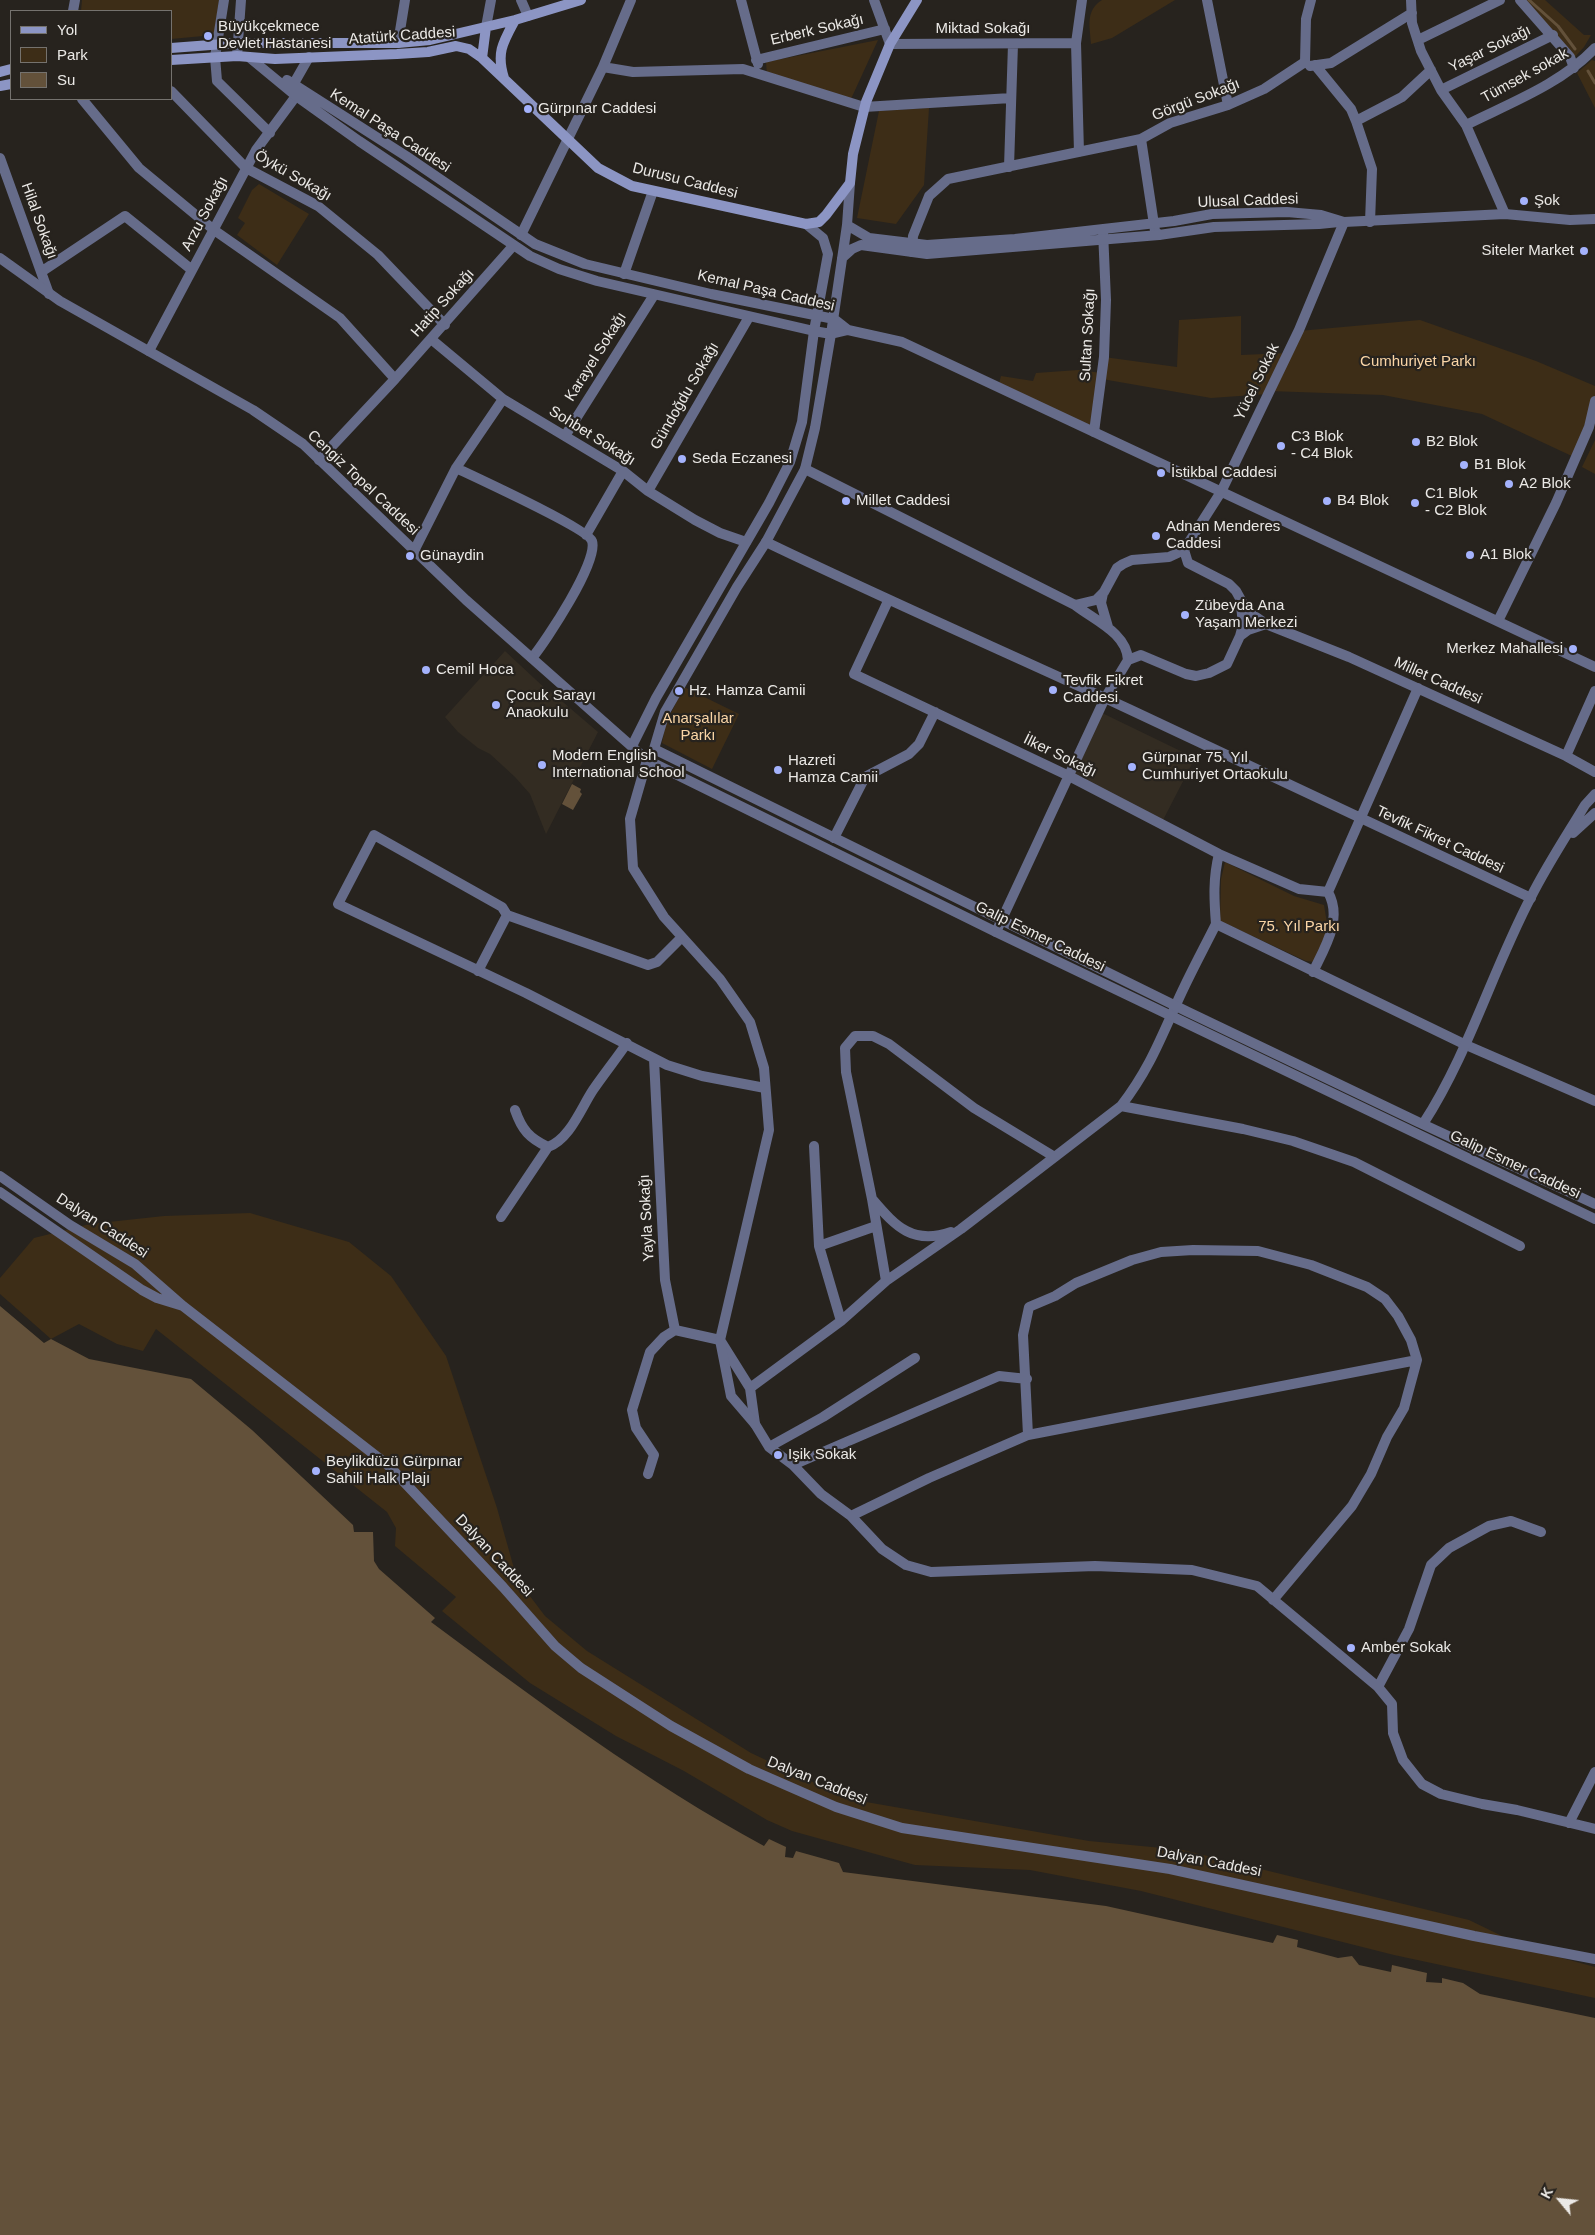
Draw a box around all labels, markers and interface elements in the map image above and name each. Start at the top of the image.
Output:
legend [10,10,172,100]
street label: Erberk Sokağı [769,11,865,49]
place label: Büyükçekmece Devlet Hastanesi [218,18,331,53]
street label: Miktad Sokağı [935,20,1031,38]
text: Yol [57,21,77,38]
street label: Yaşar Sokağı [1446,21,1534,77]
street label: Atatürk Caddesi [348,23,456,49]
marker: Büyükçekmece Devlet Hastanesi [202,30,214,42]
street label: Tümsek sokak [1478,45,1572,107]
text: Park [57,46,88,63]
text: Su [57,71,75,88]
street label: Görgü Sokağı [1150,75,1242,125]
street label: Kemal Paşa Caddesi [326,85,454,177]
place label: Gürpınar Caddesi [538,100,656,118]
marker: Gürpınar Caddesi [522,103,534,115]
street label: Öykü Sokağı [251,147,335,205]
street label: Durusu Caddesi [631,159,739,203]
street label: Arzu Sokağı [178,174,232,254]
street label: Hilal Sokağı [17,180,61,262]
street label: Ulusal Caddesi [1197,190,1299,212]
place label: Şok [1534,192,1560,210]
marker: Şok [1518,195,1530,207]
place label: Siteler Market [1481,242,1574,260]
marker: Siteler Market [1578,245,1590,257]
street label: Hatip Sokağı [408,265,478,341]
street label: Kemal Paşa Caddesi [696,266,836,316]
street label: Sultan Sokağı [1077,288,1099,382]
street label: Karayel Sokağı [561,309,631,405]
street label: Gündoğdu Sokağı [647,339,723,453]
street label: Yücel Sokak [1231,341,1283,423]
park label: Cumhuriyet Parkı [1360,353,1476,371]
street label: Sohbet Sokağı [546,402,638,470]
street label: Cengiz Topel Caddesi [304,427,422,539]
place label: C3 Blok - C4 Blok [1291,428,1353,463]
place label: B2 Blok [1426,433,1478,451]
marker: B2 Blok [1410,436,1422,448]
marker: C3 Blok - C4 Blok [1275,440,1287,452]
place label: Seda Eczanesi [692,450,792,468]
marker: Seda Eczanesi [676,453,688,465]
place label: B1 Blok [1474,456,1526,474]
marker: B1 Blok [1458,459,1470,471]
place label: İstikbal Caddesi [1171,464,1277,482]
marker: İstikbal Caddesi [1155,467,1167,479]
place label: A2 Blok [1519,475,1571,493]
marker: A2 Blok [1503,478,1515,490]
place label: C1 Blok - C2 Blok [1425,485,1487,520]
place label: Millet Caddesi [856,492,950,510]
place label: B4 Blok [1337,492,1389,510]
marker: Millet Caddesi [840,495,852,507]
marker: B4 Blok [1321,495,1333,507]
marker: C1 Blok - C2 Blok [1409,497,1421,509]
place label: Adnan Menderes Caddesi [1166,518,1280,553]
marker: Adnan Menderes Caddesi [1150,530,1162,542]
place label: A1 Blok [1480,546,1532,564]
place label: Günaydin [420,547,484,565]
marker: A1 Blok [1464,549,1476,561]
marker: Günaydin [404,550,416,562]
place label: Zübeyda Ana Yaşam Merkezi [1195,597,1297,632]
marker: Zübeyda Ana Yaşam Merkezi [1179,609,1191,621]
place label: Merkez Mahallesi [1446,640,1563,658]
marker: Merkez Mahallesi [1567,643,1579,655]
street label: Millet Caddesi [1391,654,1485,708]
place label: Cemil Hoca [436,661,514,679]
marker: Cemil Hoca [420,664,432,676]
place label: Tevfik Fikret Caddesi [1063,672,1143,707]
place label: Hz. Hamza Camii [689,682,806,700]
marker: Tevfik Fikret Caddesi [1047,684,1059,696]
marker: Hz. Hamza Camii [673,685,685,697]
place label: Çocuk Sarayı Anaokulu [506,687,596,722]
marker: Çocuk Sarayı Anaokulu [490,699,502,711]
park label: Anarşalılar Parkı [662,710,734,745]
street label: İlker Sokağı [1020,731,1100,781]
place label: Modern English International School [552,747,685,782]
place label: Gürpınar 75. Yıl Cumhuriyet Ortaokulu [1142,749,1288,784]
place label: Hazreti Hamza Camii [788,752,878,787]
marker: Modern English International School [536,759,548,771]
marker: Gürpınar 75. Yıl Cumhuriyet Ortaokulu [1126,761,1138,773]
marker: Hazreti Hamza Camii [772,764,784,776]
street label: Tevfik Fikret Caddesi [1373,802,1507,878]
street label: Galip Esmer Caddesi [972,898,1108,976]
park label: 75. Yıl Parkı [1258,918,1340,936]
street label: Galip Esmer Caddesi [1447,1127,1583,1203]
street label: Yayla Sokağı [636,1174,658,1262]
street label: Dalyan Caddesi [53,1190,151,1262]
place label: Işik Sokak [788,1446,856,1464]
marker: Işik Sokak [772,1449,784,1461]
place label: Beylikdüzü Gürpınar Sahili Halk Plajı [326,1453,462,1488]
marker: Beylikdüzü Gürpınar Sahili Halk Plajı [310,1465,322,1477]
street label: Dalyan Caddesi [451,1511,537,1601]
place label: Amber Sokak [1361,1639,1451,1657]
marker: Amber Sokak [1345,1642,1357,1654]
street label: Dalyan Caddesi [765,1753,869,1809]
street label: Dalyan Caddesi [1155,1843,1263,1881]
north arrow [1535,2175,1585,2225]
text: K [1537,2185,1556,2201]

